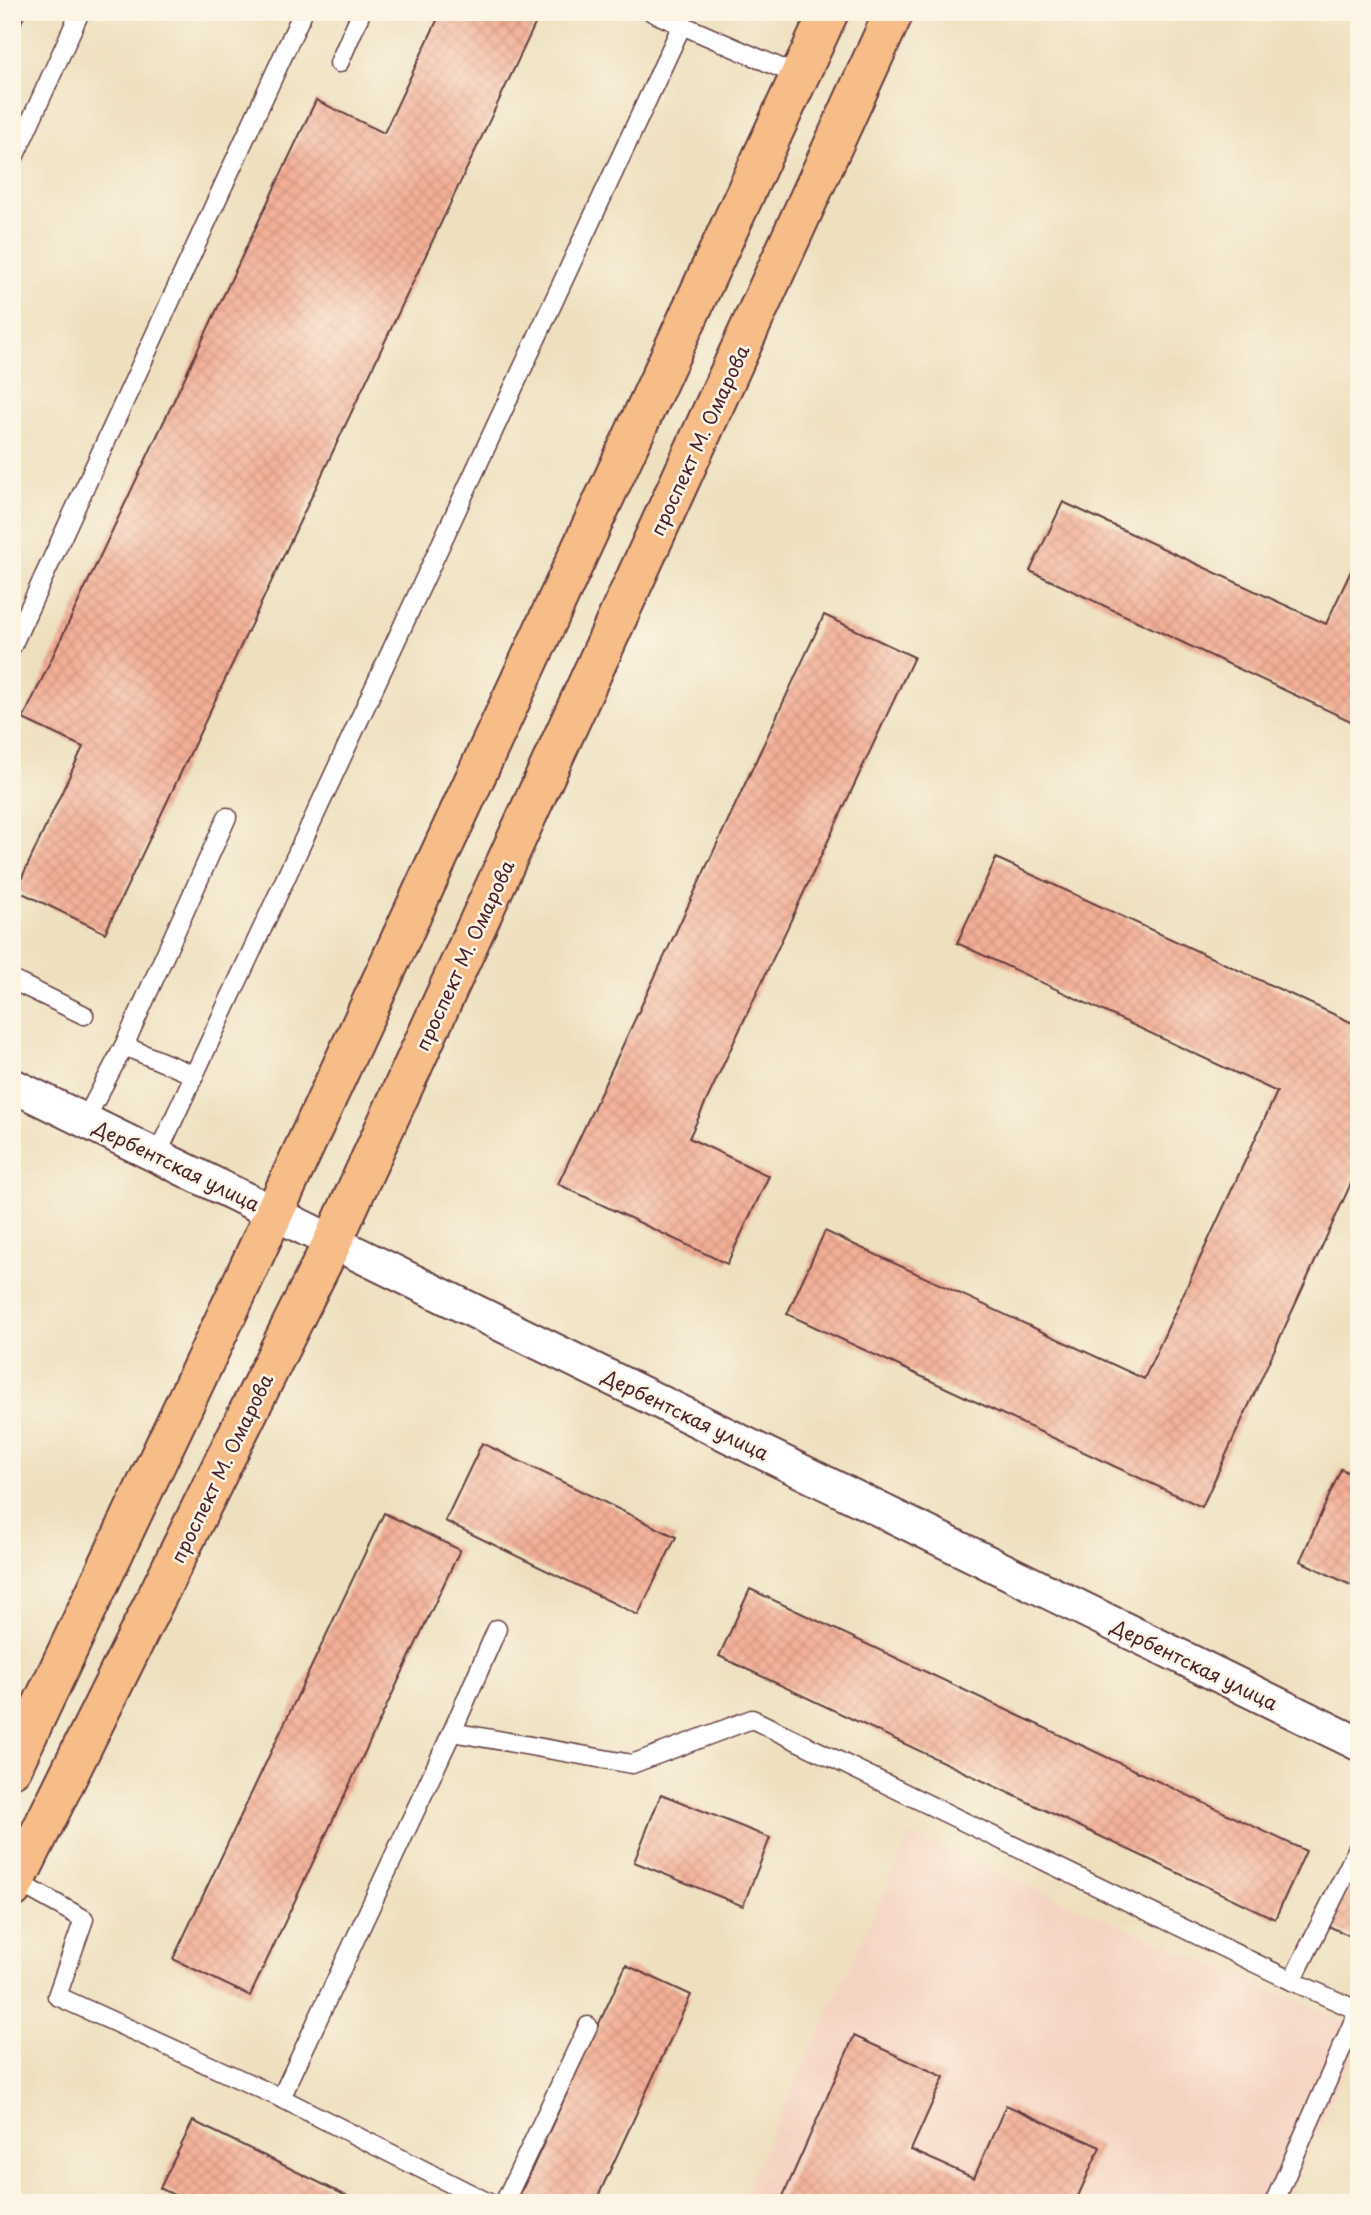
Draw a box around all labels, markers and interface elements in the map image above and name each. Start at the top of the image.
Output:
street label: проспект М. Омарова [642,340,756,540]
street label: проспект М. Омарова [407,855,521,1055]
street label: Дербентская улица [88,1112,265,1217]
street label: Дербентская улица [597,1361,774,1466]
street label: проспект М. Омарова [163,1368,279,1567]
street label: Дербентская улица [1106,1611,1283,1716]

